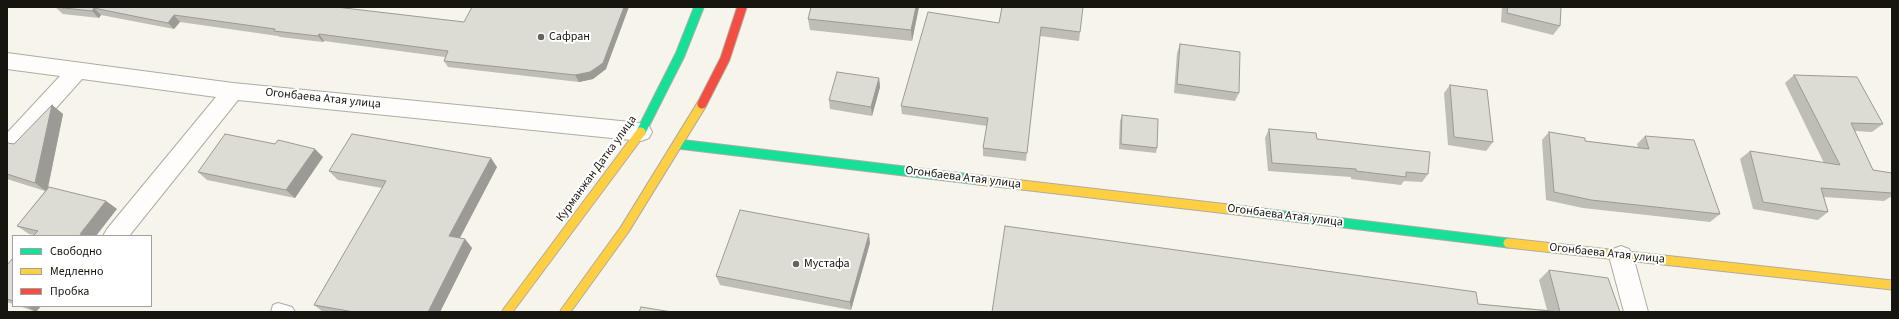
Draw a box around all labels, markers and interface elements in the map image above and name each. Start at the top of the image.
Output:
place label: Сафран [549,30,590,44]
marker: Сафран [536,32,546,42]
street label: Огонбаева Атая улица [264,86,382,112]
street label: Курманжан Датка улица [554,113,640,225]
street label: Огонбаева Атая улица [904,164,1022,192]
street label: Огонбаева Атая улица [1226,202,1344,230]
legend [12,235,152,307]
street label: Огонбаева Атая улица [1548,241,1666,267]
text: Свободно [50,243,102,260]
place label: Мустафа [804,257,850,271]
marker: Мустафа [791,259,801,269]
text: Медленно [50,263,104,280]
text: Пробка [50,283,89,300]

